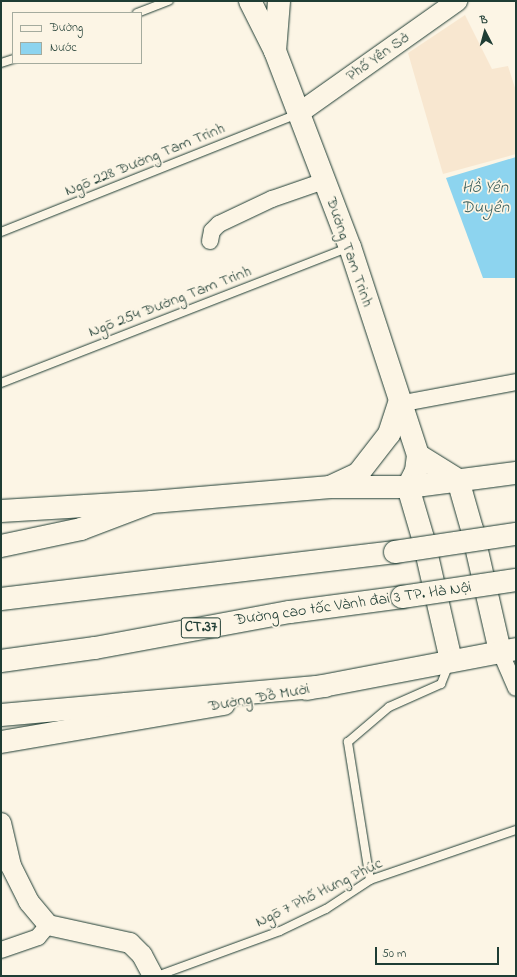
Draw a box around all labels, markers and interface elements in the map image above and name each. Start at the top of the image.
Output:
legend [12,12,142,64]
north arrow [465,12,505,52]
text: B [479,12,488,28]
text: Đường [50,19,83,37]
street label: Phố Yên Sở [343,28,413,86]
text: Nước [50,39,77,57]
street label: Ngõ 228 Đường Tam Trinh [62,119,228,201]
water label: Hồ Yên Duyên [461,178,509,218]
street label: Đường Tam Trinh [321,195,377,309]
street label: Ngõ 254 Đường Tam Trinh [86,262,254,342]
street label: Đường cao tốc Vành đai 3 TP. Hà Nội [233,578,473,630]
road number: CT.37 [180,615,222,641]
street label: Đường Đỗ Mười [207,680,311,716]
street label: Ngõ 7 Phố Hưng Phúc [252,854,386,932]
scale bar [377,939,501,965]
text: 50 m [382,945,406,963]

